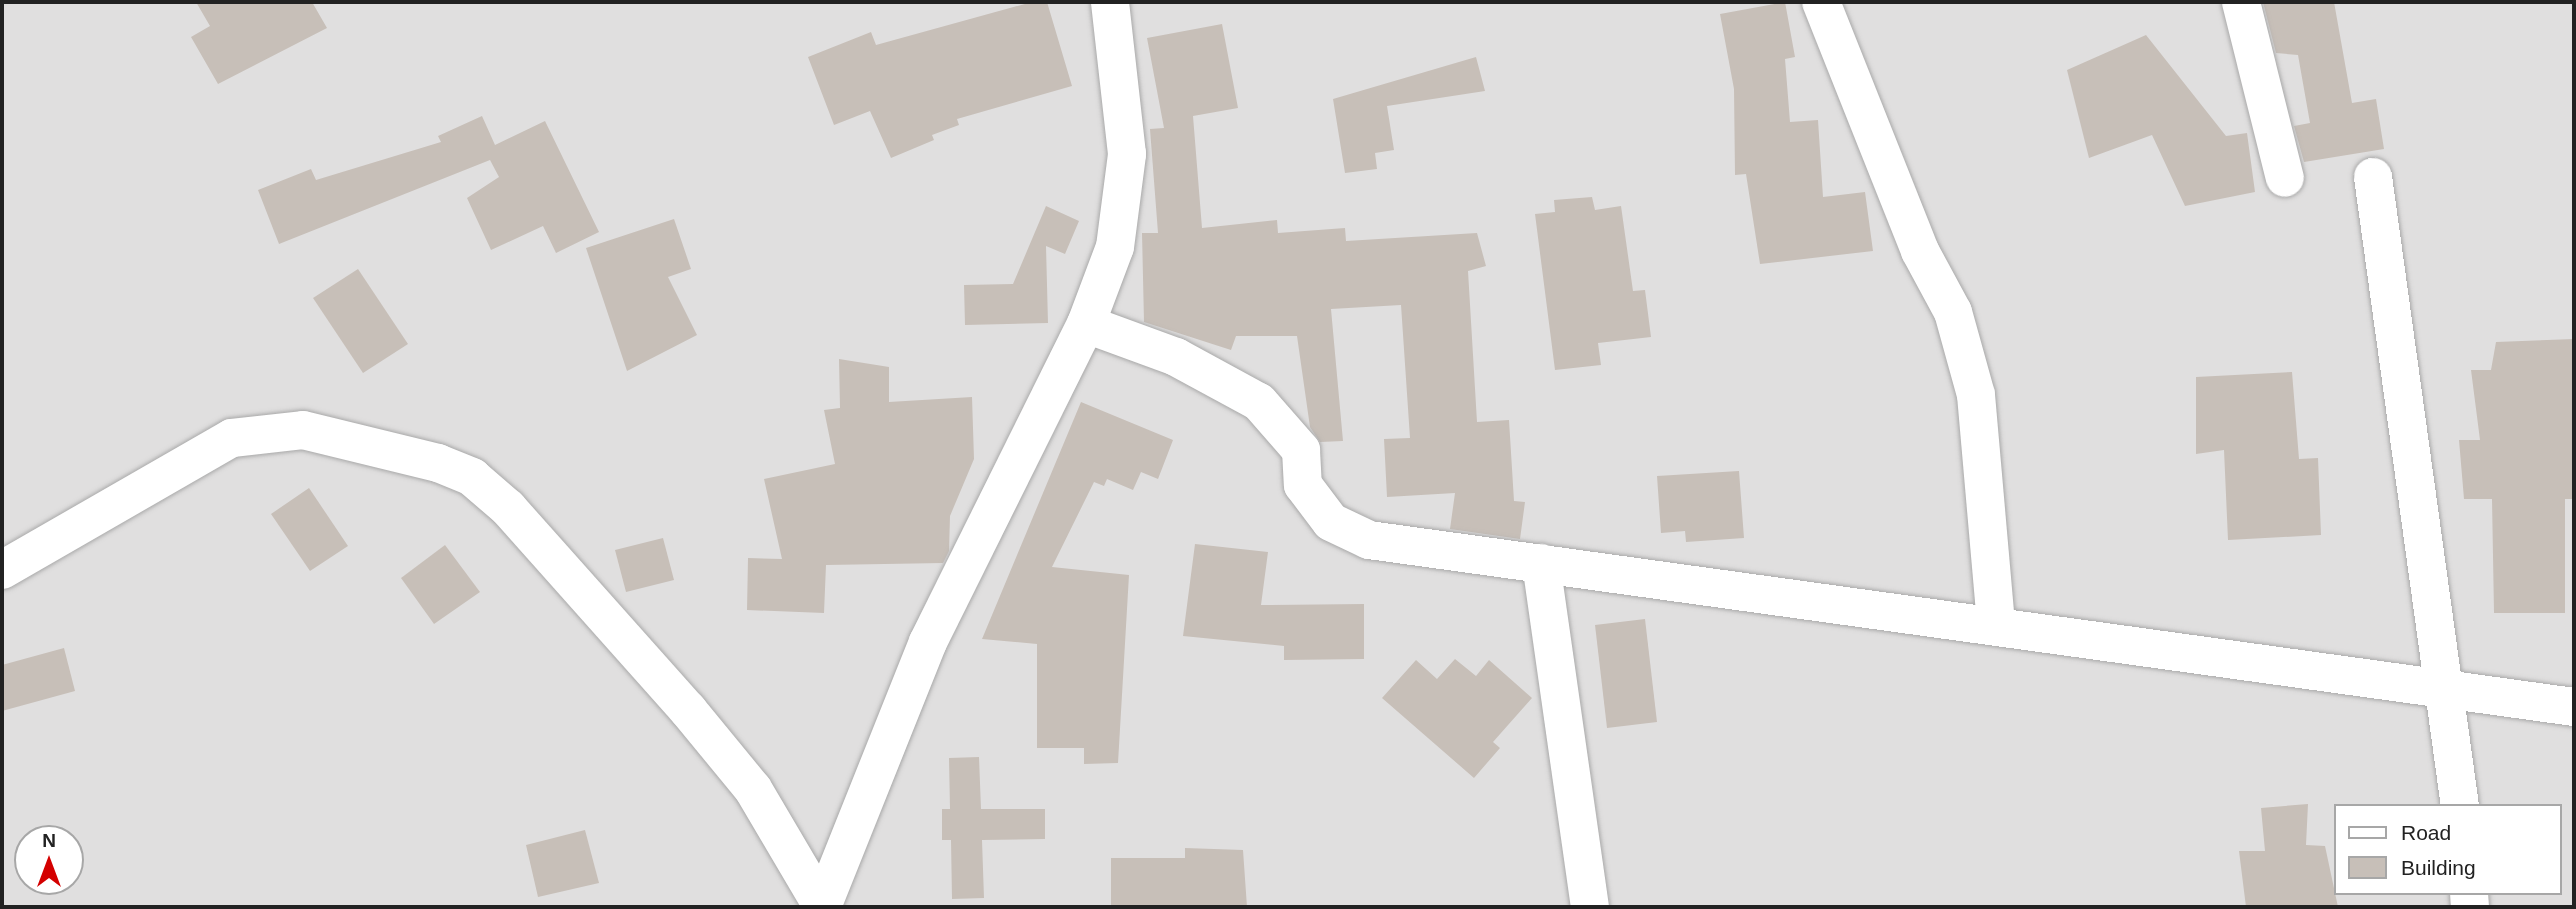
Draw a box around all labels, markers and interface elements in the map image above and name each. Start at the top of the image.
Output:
legend [2334,804,2562,895]
text: Road [2401,821,2451,844]
north arrow [14,825,84,895]
text: N [42,830,56,851]
text: Building [2401,856,2476,879]

